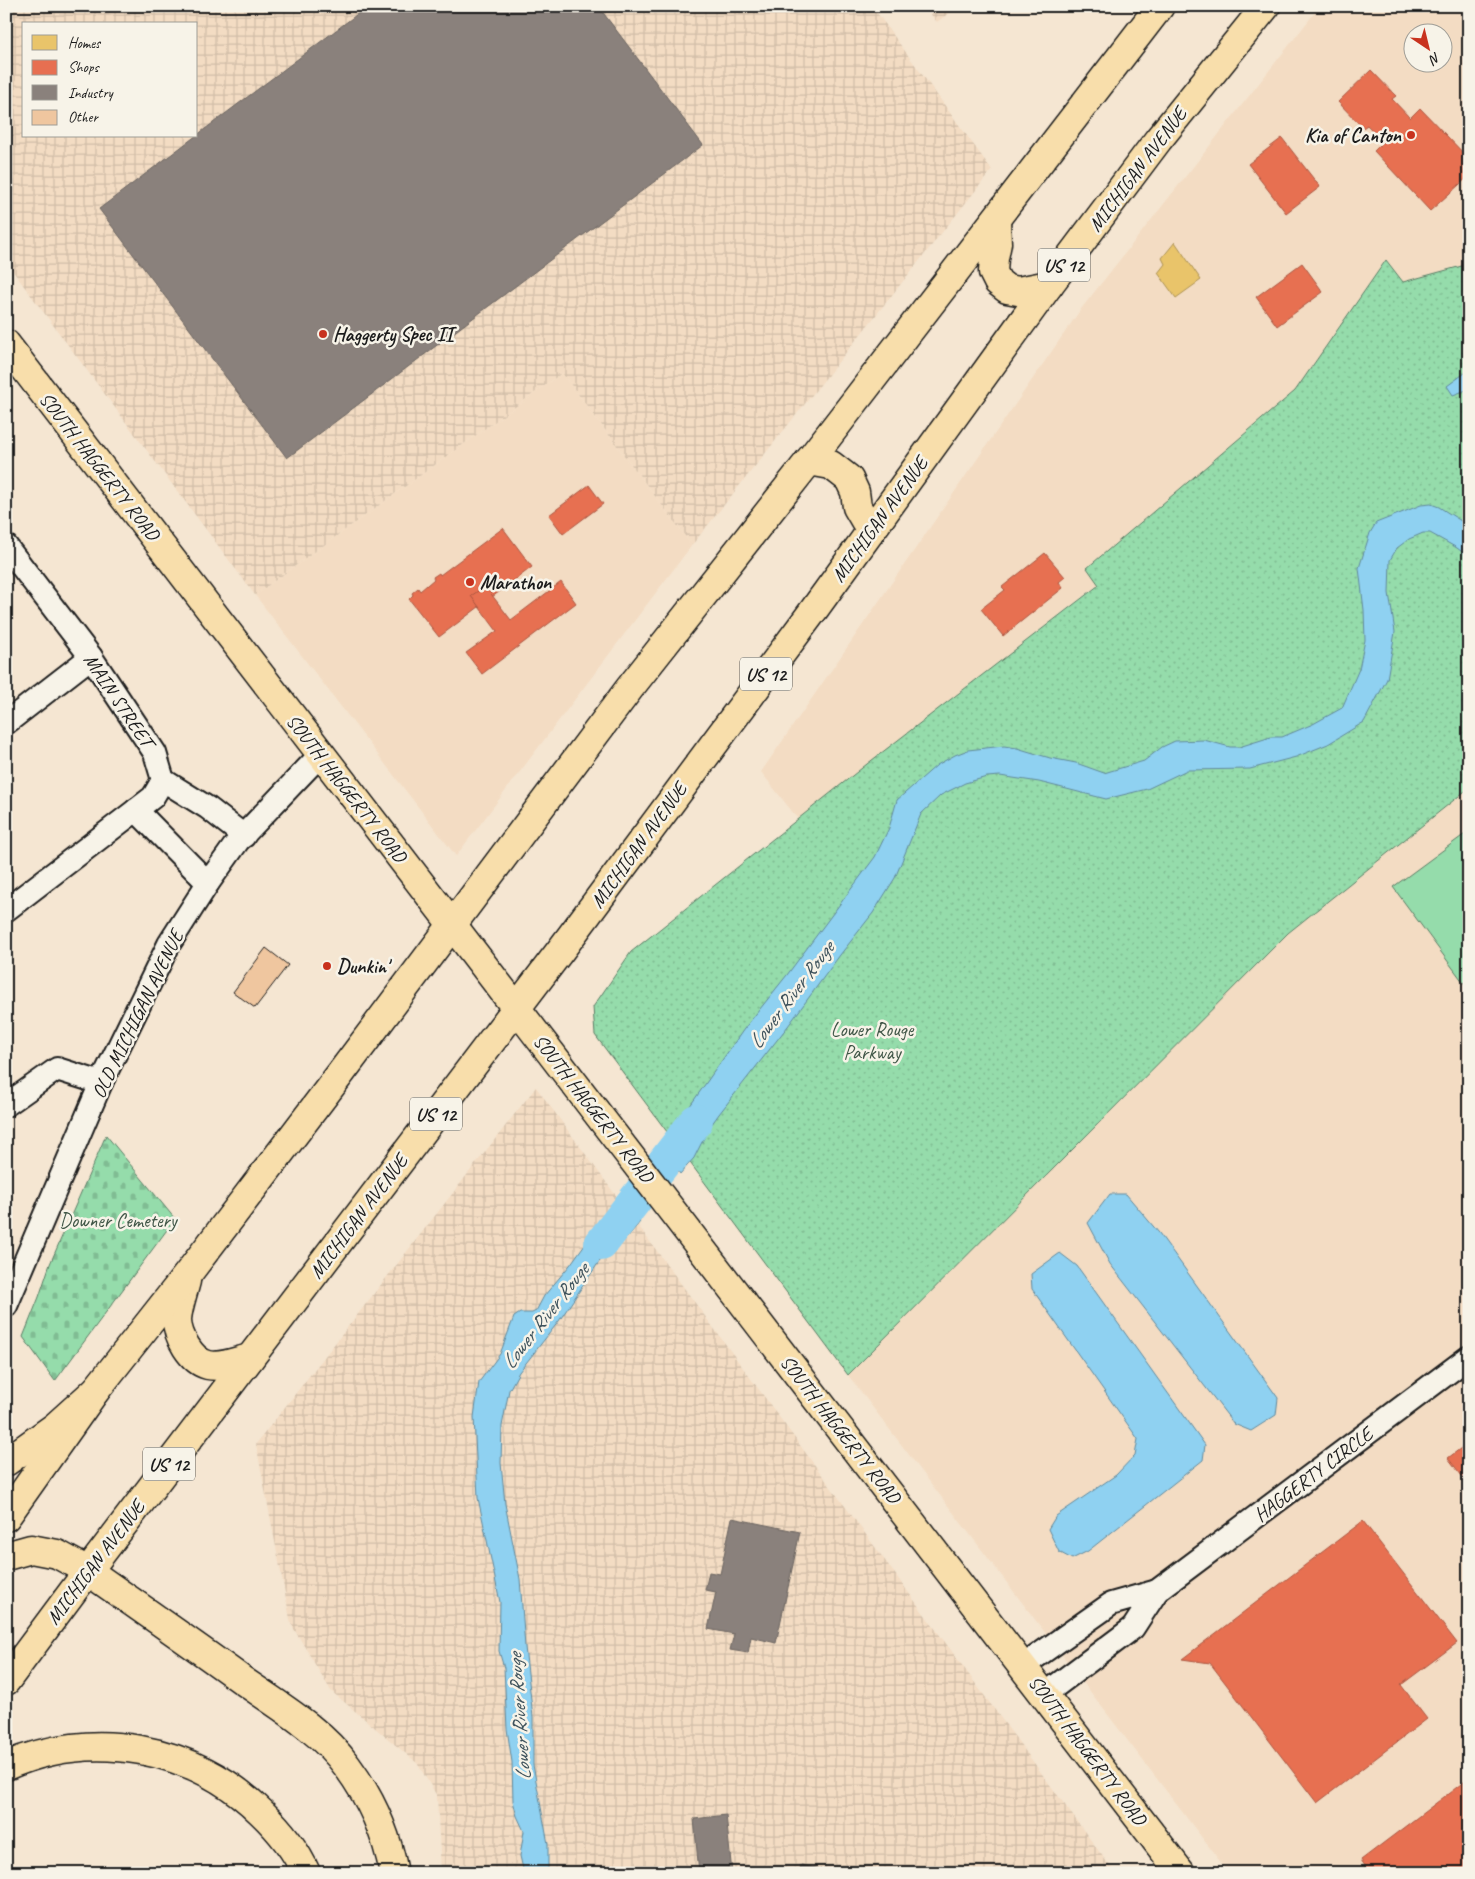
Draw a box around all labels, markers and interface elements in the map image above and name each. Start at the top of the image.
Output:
legend [22,22,198,138]
north arrow [1402,22,1452,72]
text: Homes [68,34,102,53]
text: N [1425,49,1444,69]
text: Shops [68,58,101,77]
text: Industry [68,84,115,103]
street label: MICHIGAN AVENUE [1083,100,1194,236]
text: Other [68,108,99,127]
place label: Kia of Canton [1305,123,1402,148]
marker: Kia of Canton [1405,129,1417,141]
road number: US 12 [1038,248,1090,282]
place label: Haggerty Spec II [333,322,457,348]
marker: Haggerty Spec II [317,328,329,340]
street label: SOUTH HAGGERTY ROAD [34,387,166,547]
street label: MICHIGAN AVENUE [826,450,935,587]
place label: Marathon [480,570,552,595]
marker: Marathon [464,576,476,588]
street label: MAIN STREET [78,649,162,756]
road number: US 12 [740,658,792,691]
street label: SOUTH HAGGERTY ROAD [281,709,413,869]
street label: MICHIGAN AVENUE [585,776,694,913]
street label: OLD MICHIGAN AVENUE [86,923,190,1102]
water label: Lower River Rouge [742,934,842,1054]
place label: Dunkin' [337,954,393,979]
marker: Dunkin' [321,960,333,972]
park label: Lower Rouge Parkway [831,1017,915,1065]
street label: SOUTH HAGGERTY ROAD [528,1029,660,1189]
road number: US 12 [410,1098,462,1130]
street label: MICHIGAN AVENUE [304,1147,415,1283]
park label: Downer Cemetery [59,1208,179,1233]
water label: Lower River Rouge [496,1255,596,1374]
street label: SOUTH HAGGERTY ROAD [775,1350,907,1510]
street label: HAGGERTY CIRCLE [1249,1420,1380,1527]
road number: US 12 [143,1448,195,1480]
street label: MICHIGAN AVENUE [41,1493,152,1629]
water label: Lower River Rouge [501,1650,536,1781]
street label: SOUTH HAGGERTY ROAD [1023,1670,1153,1832]

